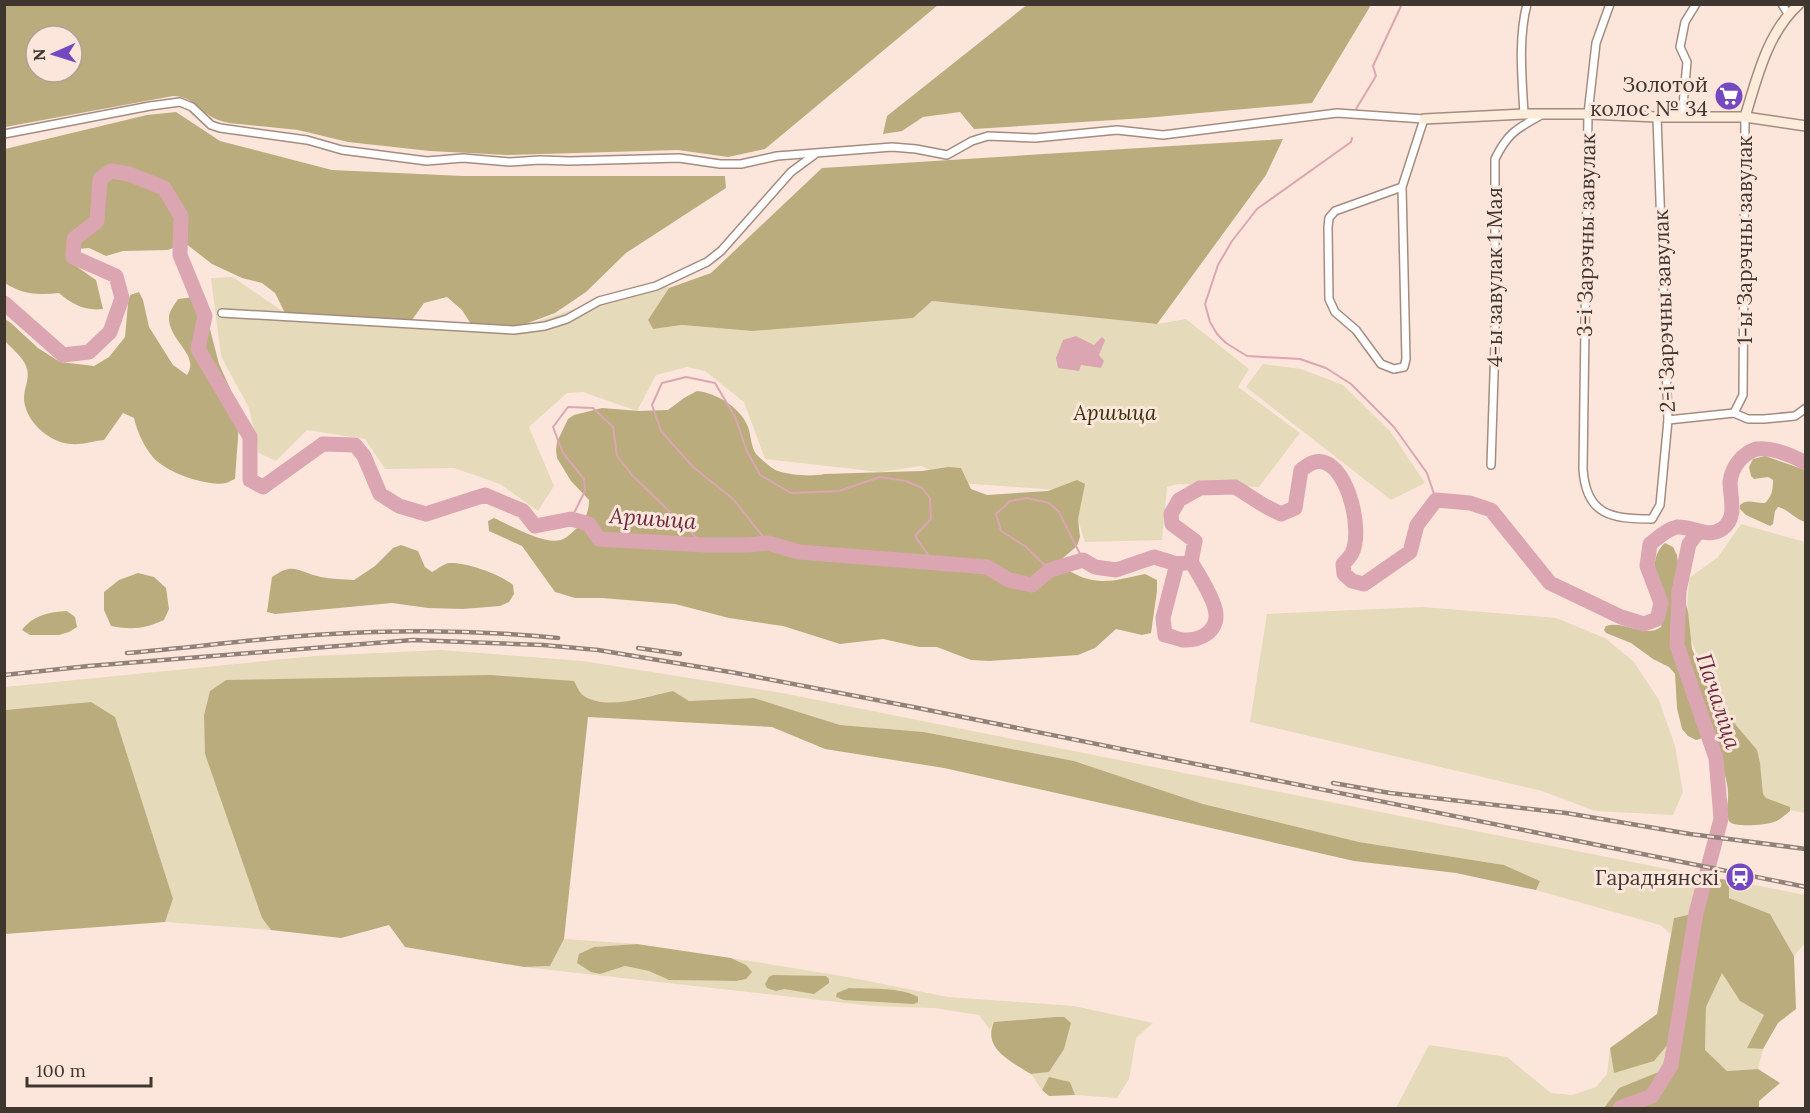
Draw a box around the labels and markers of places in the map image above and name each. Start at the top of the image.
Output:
place label: Золотой колос № 34 [1590,71,1708,122]
supermarket icon: Золотой колос № 34 [1713,80,1745,112]
station icon: Гараднянскі [1724,861,1756,893]
place label: Гараднянскі [1595,864,1719,891]

